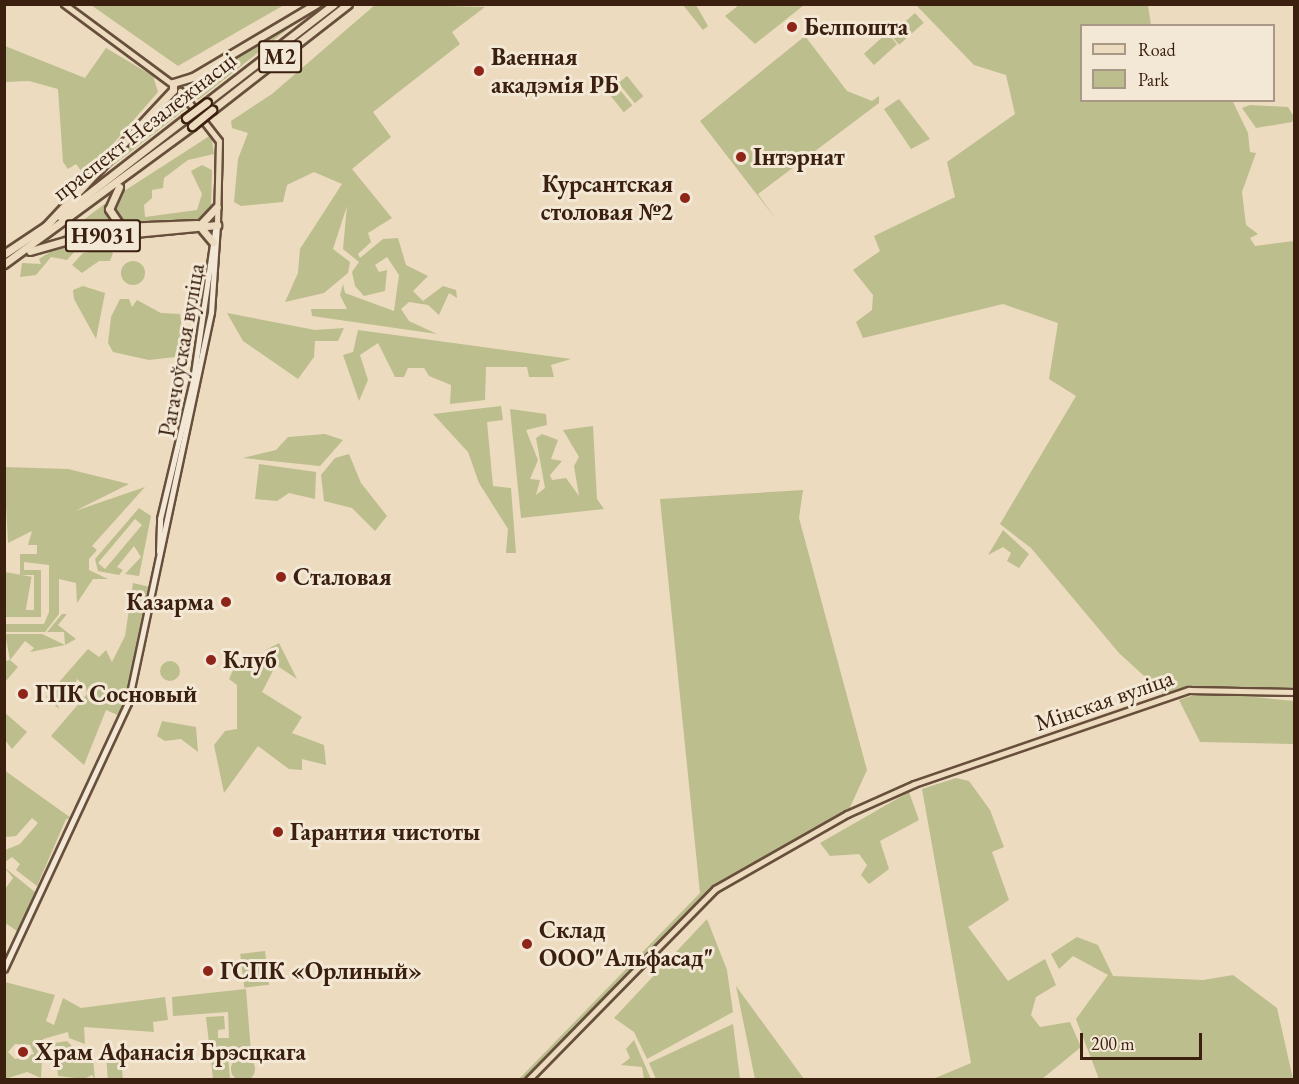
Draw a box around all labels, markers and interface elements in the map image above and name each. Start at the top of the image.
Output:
place label: Белпошта [804,13,908,41]
marker: Белпошта [785,20,799,34]
legend [1080,24,1275,102]
road number: М2 [258,38,302,76]
text: Road [1138,38,1176,61]
place label: Ваенная акадэмія РБ [491,43,619,99]
street label: праспект Незалежнасці [46,45,242,207]
marker: Ваенная акадэмія РБ [472,64,486,78]
text: Park [1138,68,1169,91]
place label: Інтэрнат [753,143,845,171]
marker: Інтэрнат [734,150,748,164]
place label: Курсантская столовая №2 [541,170,673,226]
marker: Курсантская столовая №2 [678,191,692,205]
road number: Н9031 [64,217,142,255]
street label: Рагачоўская вуліца [152,261,210,439]
place label: Сталовая [293,563,392,591]
marker: Сталовая [274,570,288,584]
place label: Казарма [126,588,214,616]
marker: Казарма [219,595,233,609]
place label: Клуб [223,646,277,674]
marker: Клуб [204,653,218,667]
street label: Мінская вуліца [1031,663,1177,737]
place label: ГПК Сосновый [35,680,197,708]
marker: ГПК Сосновый [16,687,30,701]
place label: Гарантия чистоты [290,818,480,846]
marker: Гарантия чистоты [271,825,285,839]
place label: Склад ООО"Альфасад" [539,916,713,972]
marker: Склад ООО"Альфасад" [520,937,534,951]
place label: ГСПК «Орлиный» [220,957,422,985]
marker: ГСПК «Орлиный» [201,964,215,978]
scale bar [1083,1021,1204,1059]
text: 200 m [1091,1032,1135,1055]
place label: Храм Афанасія Брэсцкага [35,1038,306,1066]
marker: Храм Афанасія Брэсцкага [16,1045,30,1059]

